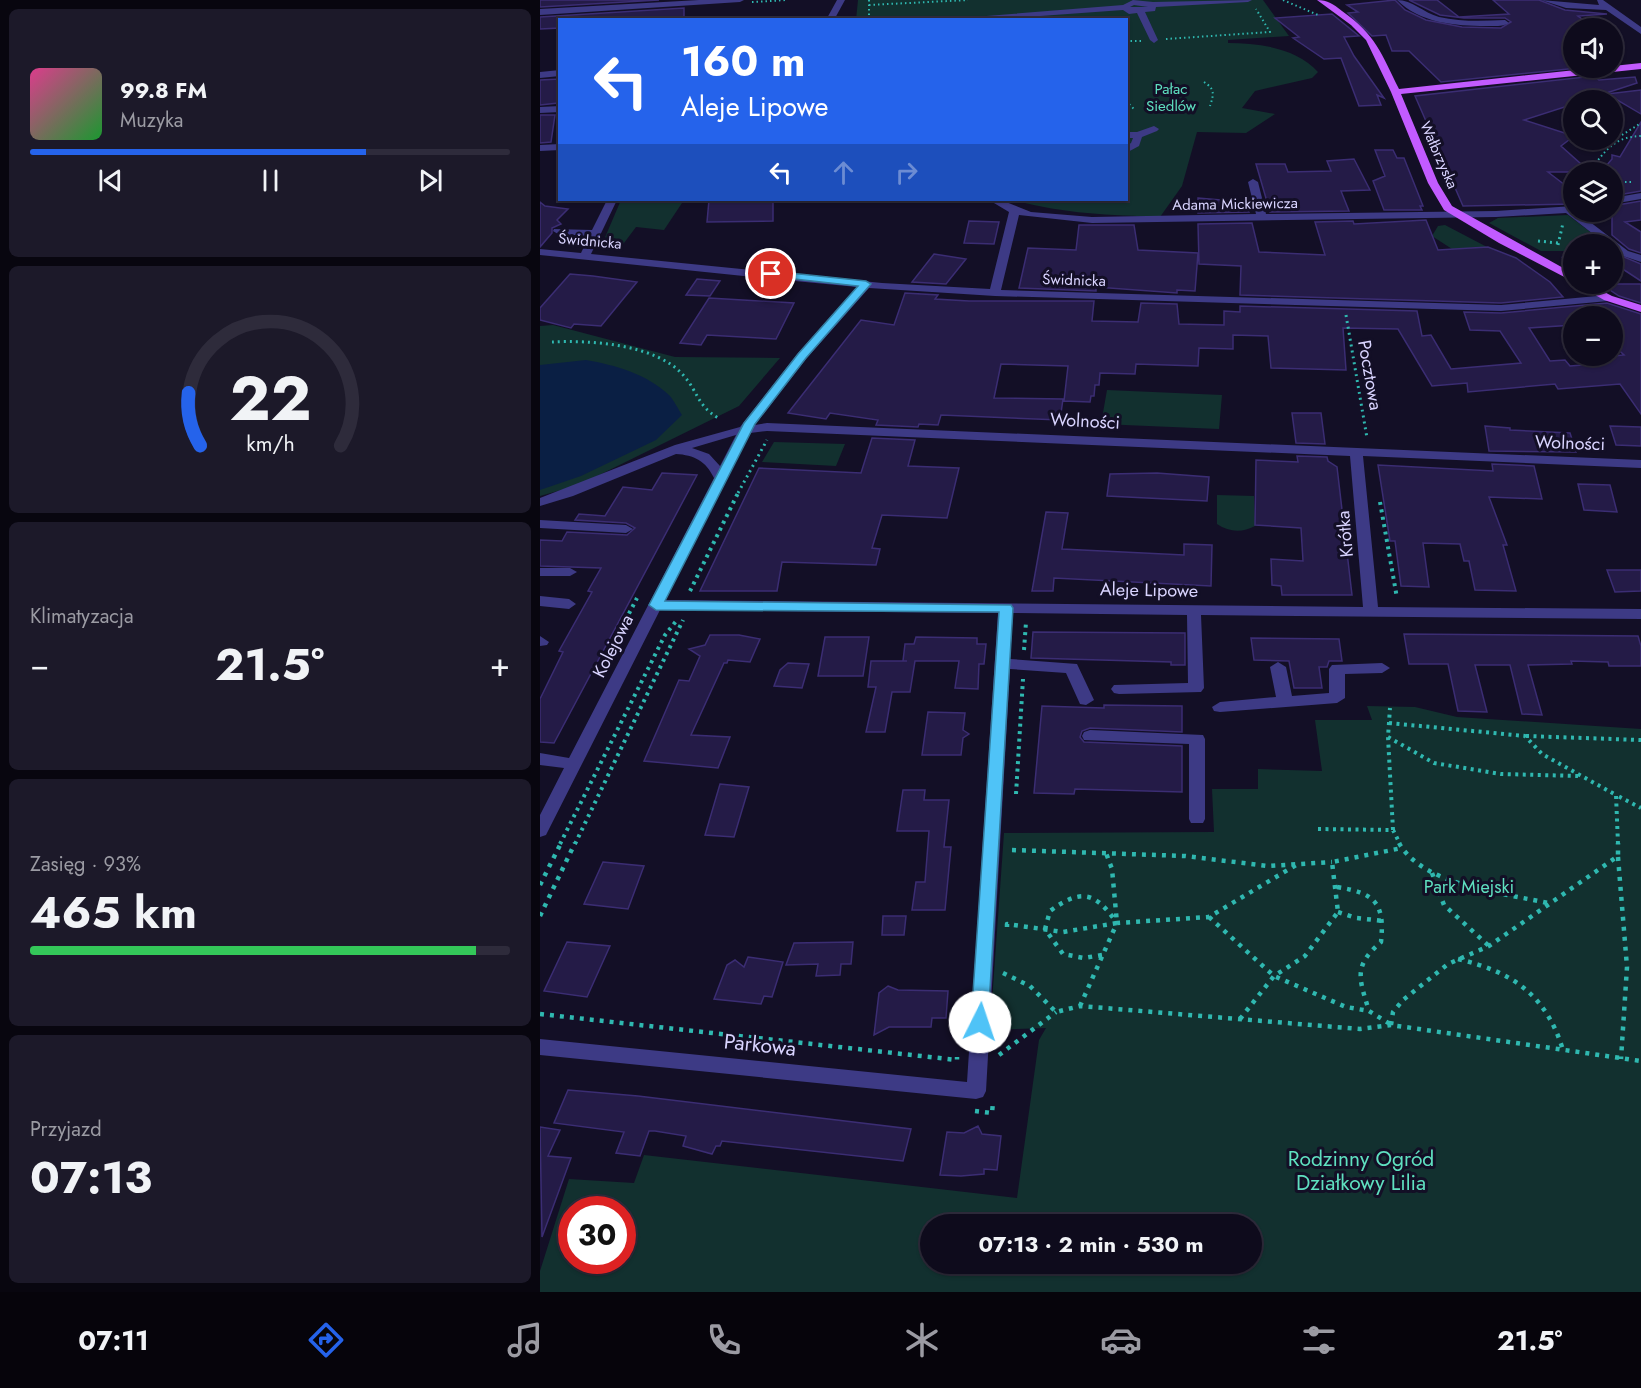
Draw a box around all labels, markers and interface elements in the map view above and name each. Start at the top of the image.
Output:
map controls [1563,18,1623,366]
button: sound [1563,18,1623,78]
text: 160 m [681,31,805,92]
icon: left [582,42,660,120]
text: 99.8 FM [120,74,207,106]
park label: Pałac Siedlów [1146,78,1197,117]
text: Aleje Lipowe [681,87,828,126]
button: search [1563,90,1623,150]
text: Muzyka [120,106,183,135]
street label: Wałbrzyska [1414,118,1464,192]
icon: left [764,156,797,189]
icon: ahead [827,156,860,189]
icon: right [890,156,923,189]
button: layers [1563,162,1623,222]
icon: previous [94,164,127,197]
icon: pause [254,164,287,197]
icon: next [414,164,447,197]
street label: Adama Mickiewicza [1172,192,1298,216]
street label: Świdnicka [557,227,623,255]
button: + [1563,234,1623,294]
pin [745,248,796,299]
icon: arrive [754,257,787,290]
street label: Świdnicka [1042,268,1106,292]
button: − [1563,306,1623,366]
street label: Pocztowa [1351,338,1389,412]
text: 22 [229,354,311,444]
street label: Wolności [1049,406,1121,436]
text: km/h [246,429,294,460]
street label: Wolności [1534,429,1606,457]
street label: Krótka [1330,510,1360,558]
street label: Aleje Lipowe [1100,576,1198,604]
text: Klimatyzacja [30,602,134,631]
street label: Kolejowa [586,610,640,682]
text: 21.5° [215,632,324,697]
text: − [30,641,49,688]
text: + [490,641,510,688]
text: Zasięg · 93% [30,850,141,879]
park label: Park Miejski [1424,874,1514,900]
text: 465 km [30,880,197,945]
position arrow [948,990,1012,1054]
street label: Parkowa [722,1026,798,1064]
text: Przyjazd [30,1115,102,1144]
park label: Rodzinny Ogród Działkowy Lilia [1288,1144,1434,1198]
text: 07:13 [30,1145,152,1210]
speed limit sign: 30 [558,1196,636,1274]
text: 07:13 · 2 min · 530 m [978,1228,1204,1260]
icon: directions [305,1319,347,1361]
icon: music [504,1319,546,1361]
icon: phone [703,1319,745,1361]
icon: climate [901,1319,943,1361]
icon: car [1100,1319,1142,1361]
icon: filters [1298,1319,1340,1361]
text: 07:11 [78,1321,149,1360]
text: 21.5° [1497,1321,1563,1360]

